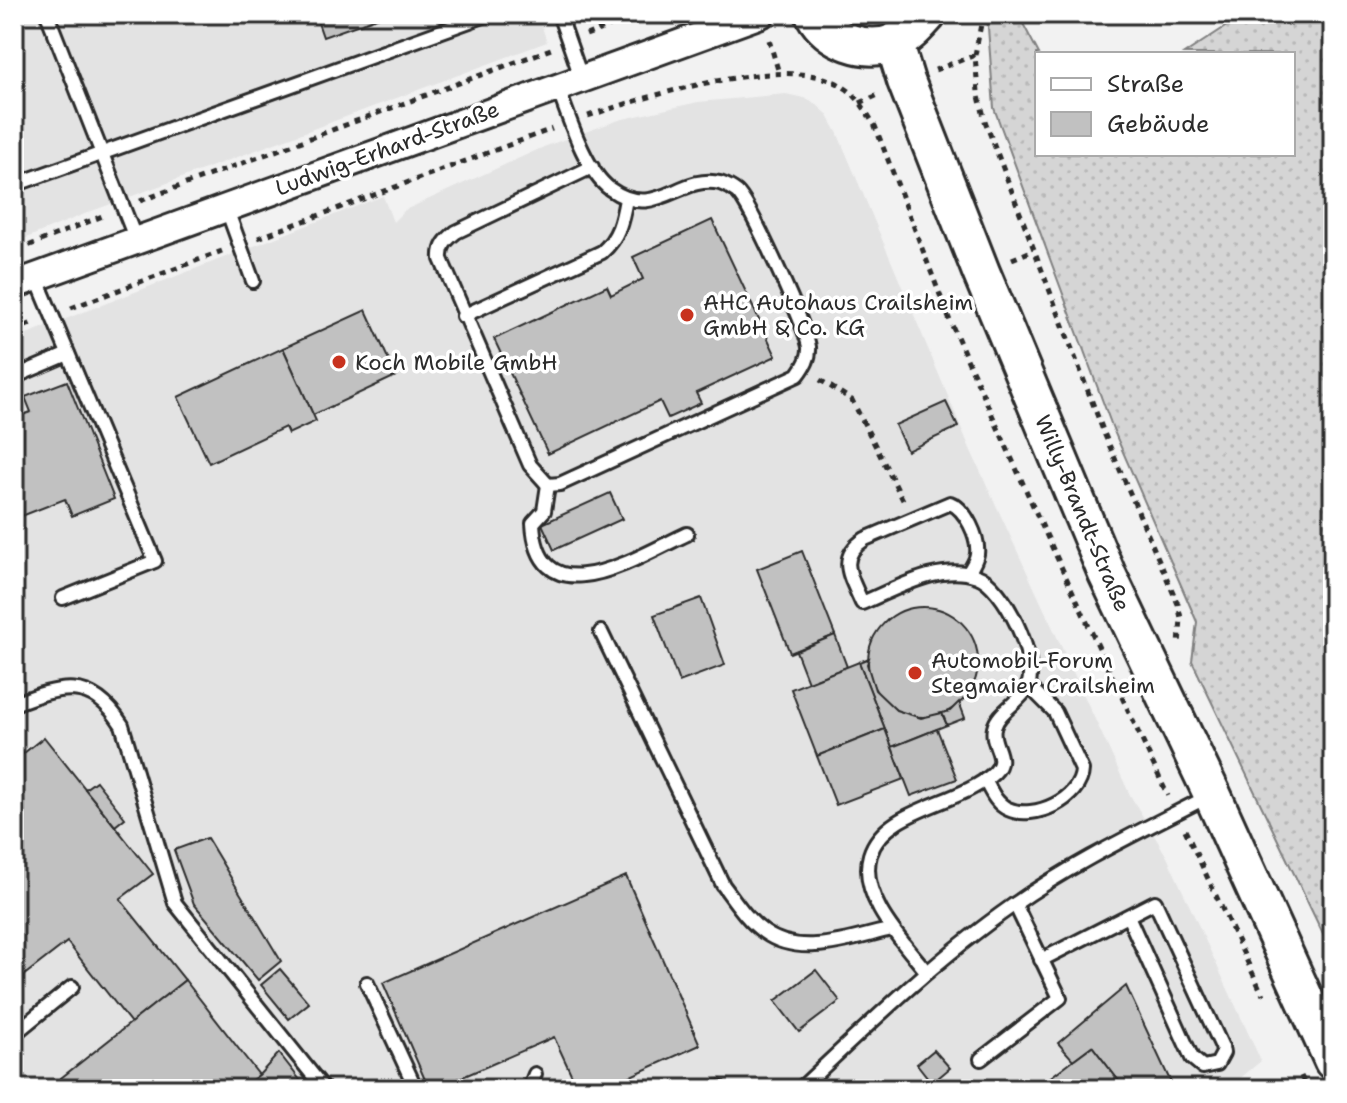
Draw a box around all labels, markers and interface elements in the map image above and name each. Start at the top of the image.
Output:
legend [1035,52,1295,156]
text: Straße [1107,68,1184,100]
street label: Ludwig-Erhard-Straße [271,94,503,203]
text: Gebäude [1107,108,1209,140]
place label: AHC Autohaus Crailsheim GmbH & Co. KG [703,288,973,342]
marker: AHC Autohaus Crailsheim GmbH & Co. KG [678,306,696,324]
place label: Koch Mobile GmbH [355,348,558,377]
marker: Koch Mobile GmbH [330,353,348,371]
street label: Willy-Brandt-Straße [1028,410,1137,616]
place label: Automobil-Forum Stegmaier Crailsheim [931,646,1155,700]
marker: Automobil-Forum Stegmaier Crailsheim [906,664,924,682]

